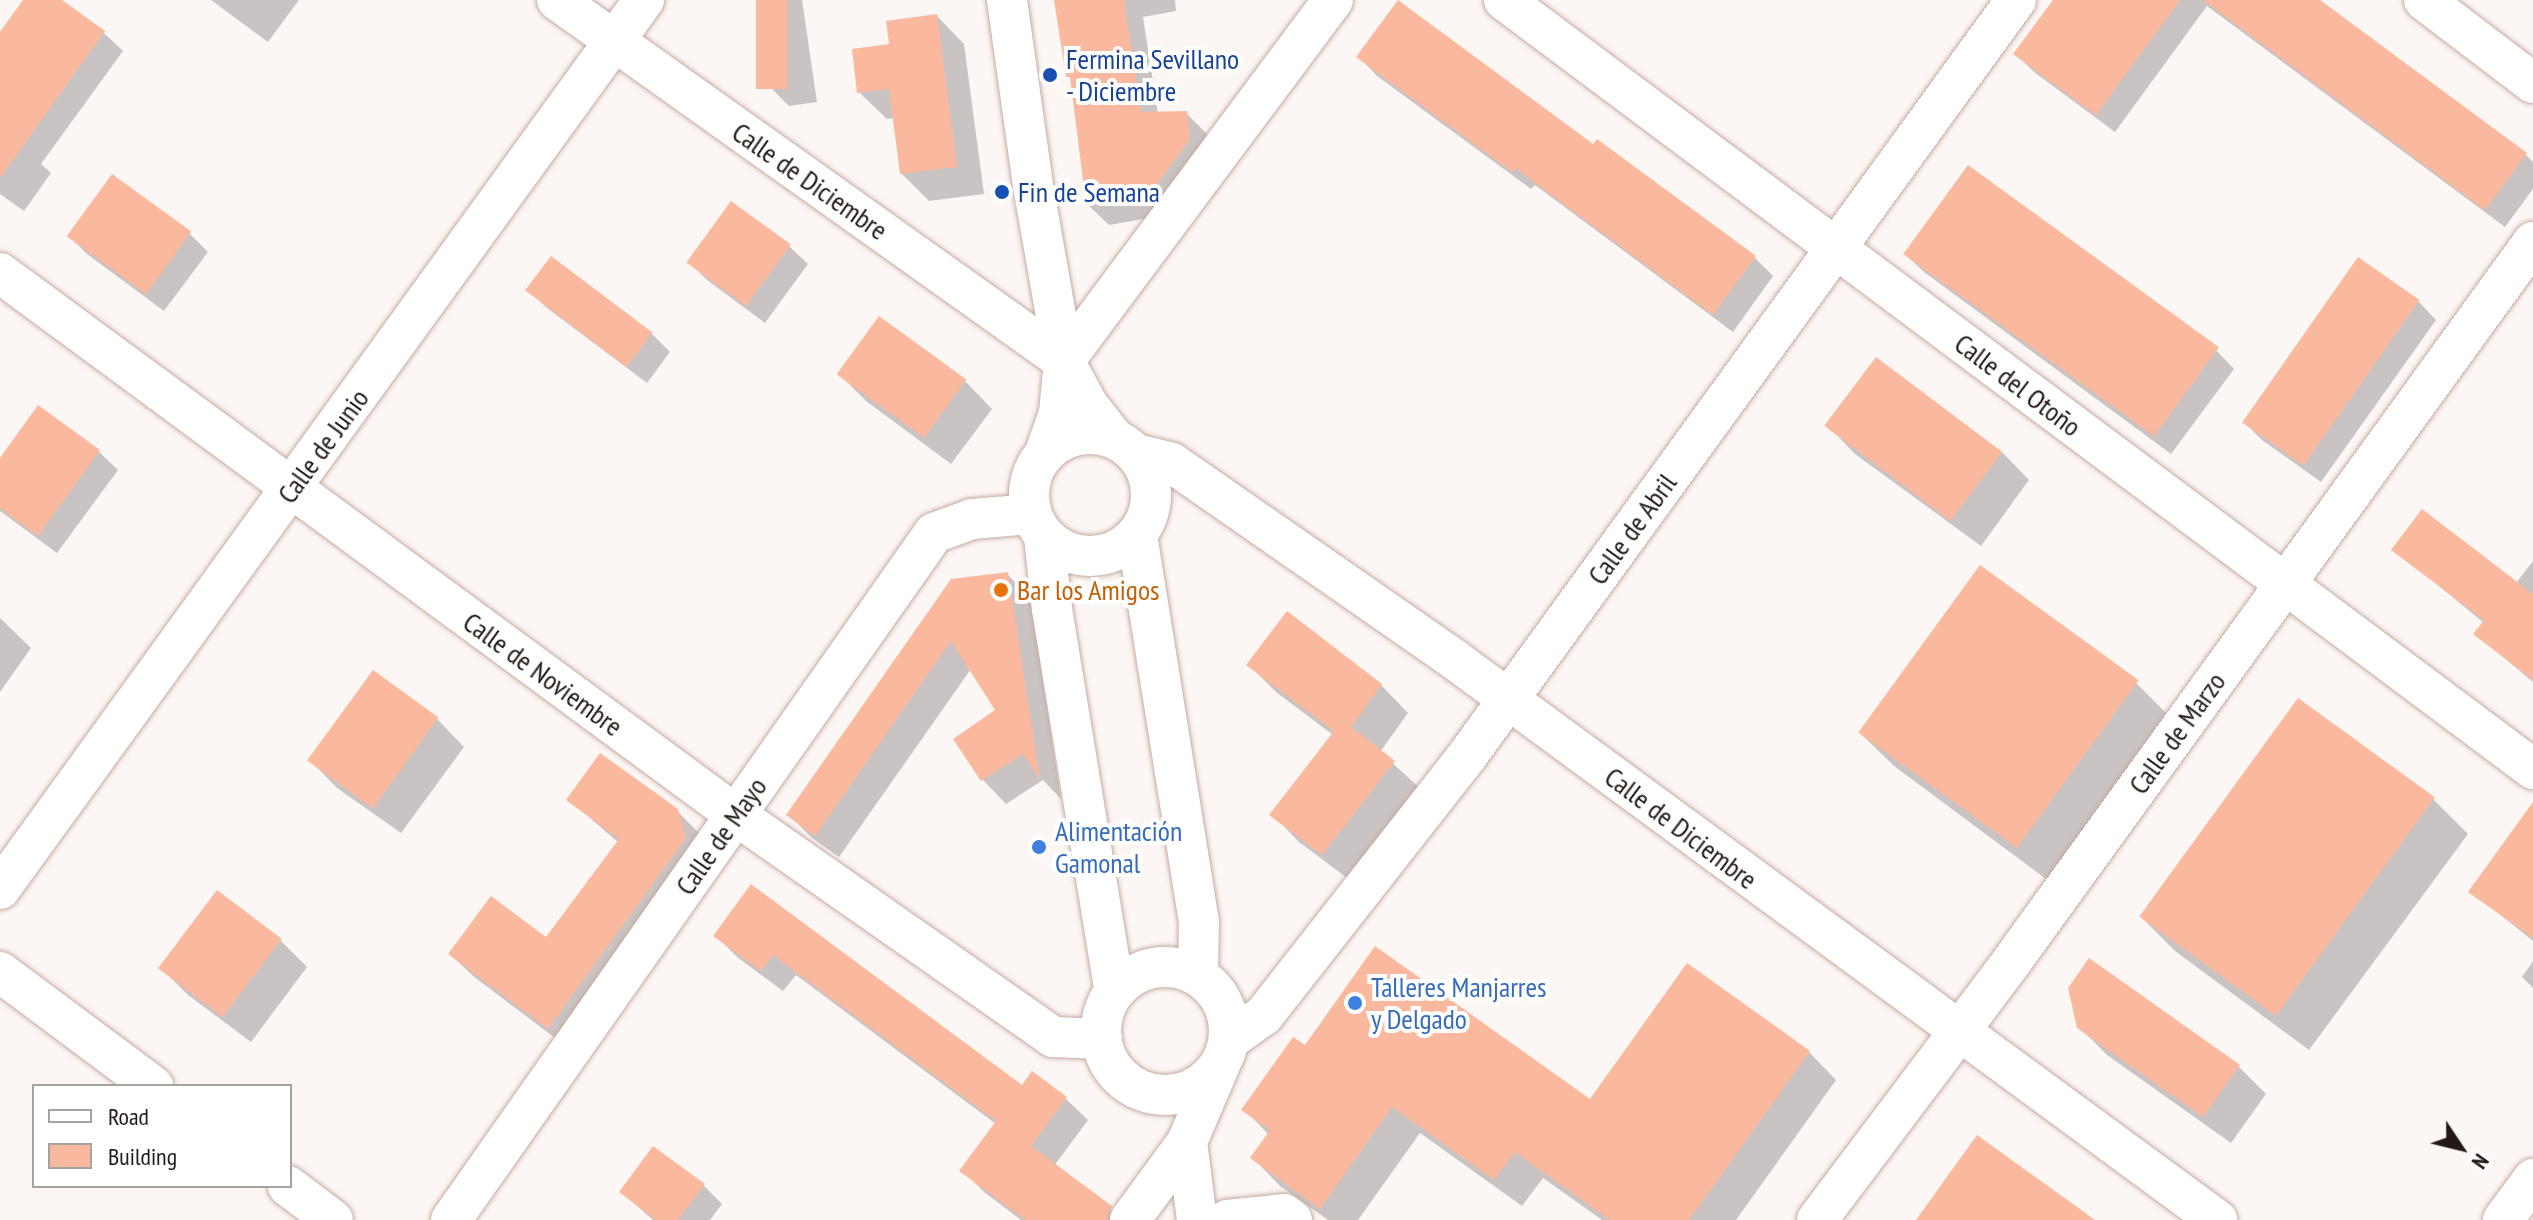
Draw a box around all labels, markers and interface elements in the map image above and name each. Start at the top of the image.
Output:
place label: Fermina Sevillano - Diciembre [1066,42,1239,108]
marker: Fermina Sevillano - Diciembre [1041,66,1059,84]
street label: Calle de Diciembre [726,115,894,247]
place label: Fin de Semana [1018,175,1160,209]
marker: Fin de Semana [993,183,1011,201]
street label: Calle del Otoño [1948,327,2088,443]
street label: Calle de Junio [270,382,376,510]
street label: Calle de Abril [1580,467,1684,591]
place label: Bar los Amigos [1017,573,1160,607]
marker: Bar los Amigos [992,581,1010,599]
street label: Calle de Noviembre [457,605,629,743]
street label: Calle de Marzo [2122,666,2232,800]
street label: Calle de Diciembre [1598,760,1764,896]
street label: Calle de Mayo [668,771,774,901]
place label: Alimentación Gamonal [1055,814,1182,880]
marker: Alimentación Gamonal [1030,838,1048,856]
place label: Talleres Manjarres y Delgado [1371,970,1547,1036]
marker: Talleres Manjarres y Delgado [1346,994,1364,1012]
legend [32,1084,292,1188]
text: Road [108,1101,149,1132]
north arrow [2421,1108,2501,1188]
text: Building [108,1141,177,1172]
text: N [2466,1149,2496,1175]

